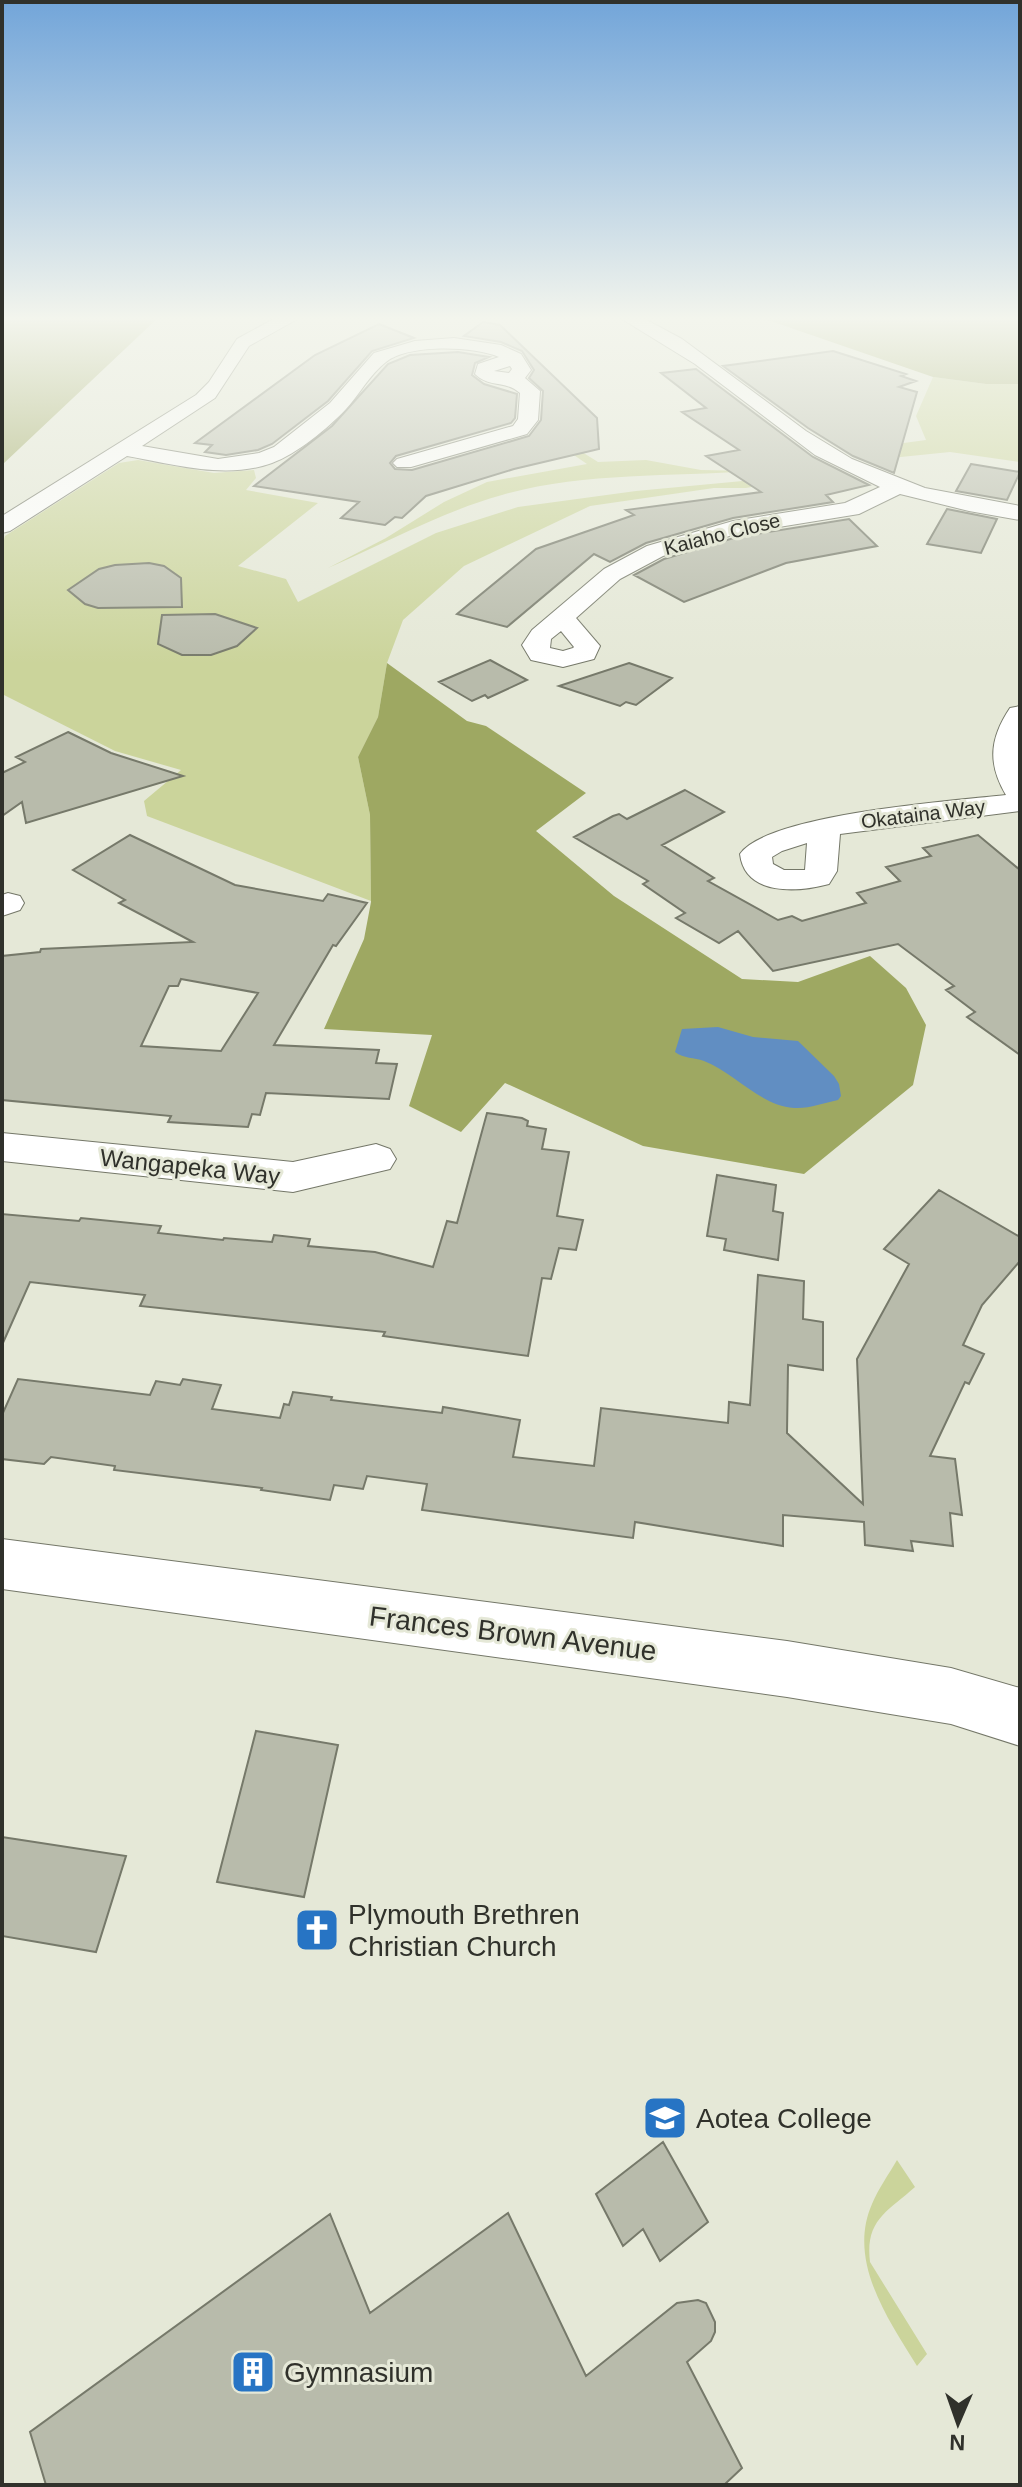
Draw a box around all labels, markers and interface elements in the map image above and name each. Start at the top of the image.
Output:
street label: Kaiaho Close [662,509,782,559]
street label: Okataina Way [860,795,986,833]
street label: Wangapeka Way [99,1144,281,1189]
street label: Frances Brown Avenue [368,1601,658,1666]
place label: Plymouth Brethren Christian Church [348,1899,580,1962]
church icon: Plymouth Brethren Christian Church [293,1906,341,1954]
school or university icon: Aotea College [641,2094,689,2142]
place label: Aotea College [696,2103,872,2134]
building icon: Gymnasium [229,2348,277,2396]
place label: Gymnasium [284,2357,433,2388]
north arrow [918,2383,998,2463]
text: N [949,2430,966,2455]

